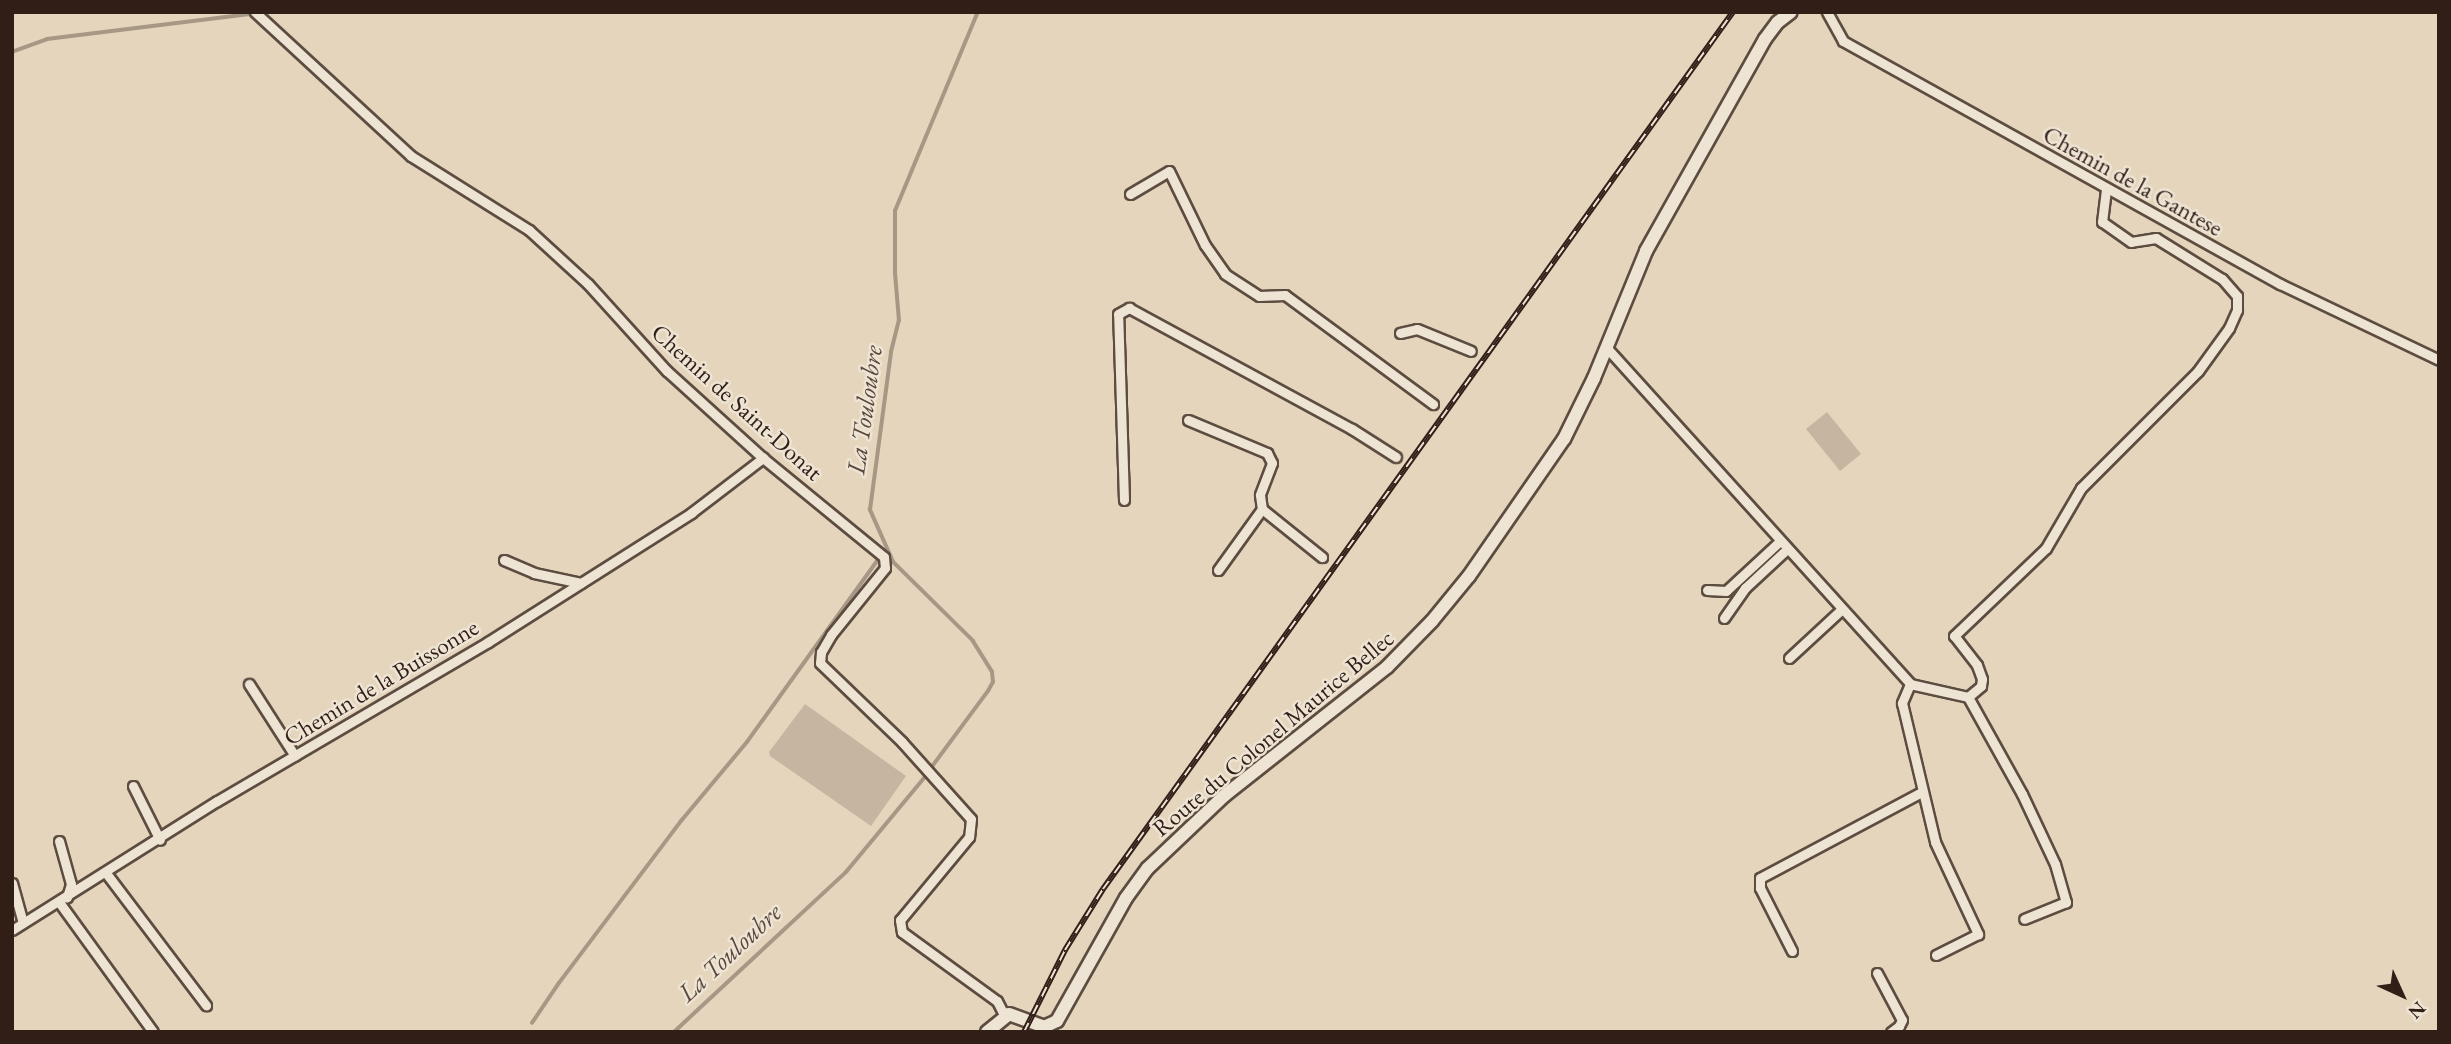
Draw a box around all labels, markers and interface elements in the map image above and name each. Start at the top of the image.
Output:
street label: Chemin de la Gantese [2038,120,2228,242]
street label: Chemin de Saint-Donat [646,318,828,486]
water label: La Touloubre [840,343,890,477]
street label: Chemin de la Buissonne [278,613,484,751]
street label: Route du Colonel Maurice Bellec [1146,624,1400,842]
water label: La Touloubre [672,897,788,1009]
north arrow [2367,960,2437,1030]
text: N [2403,996,2431,1024]

